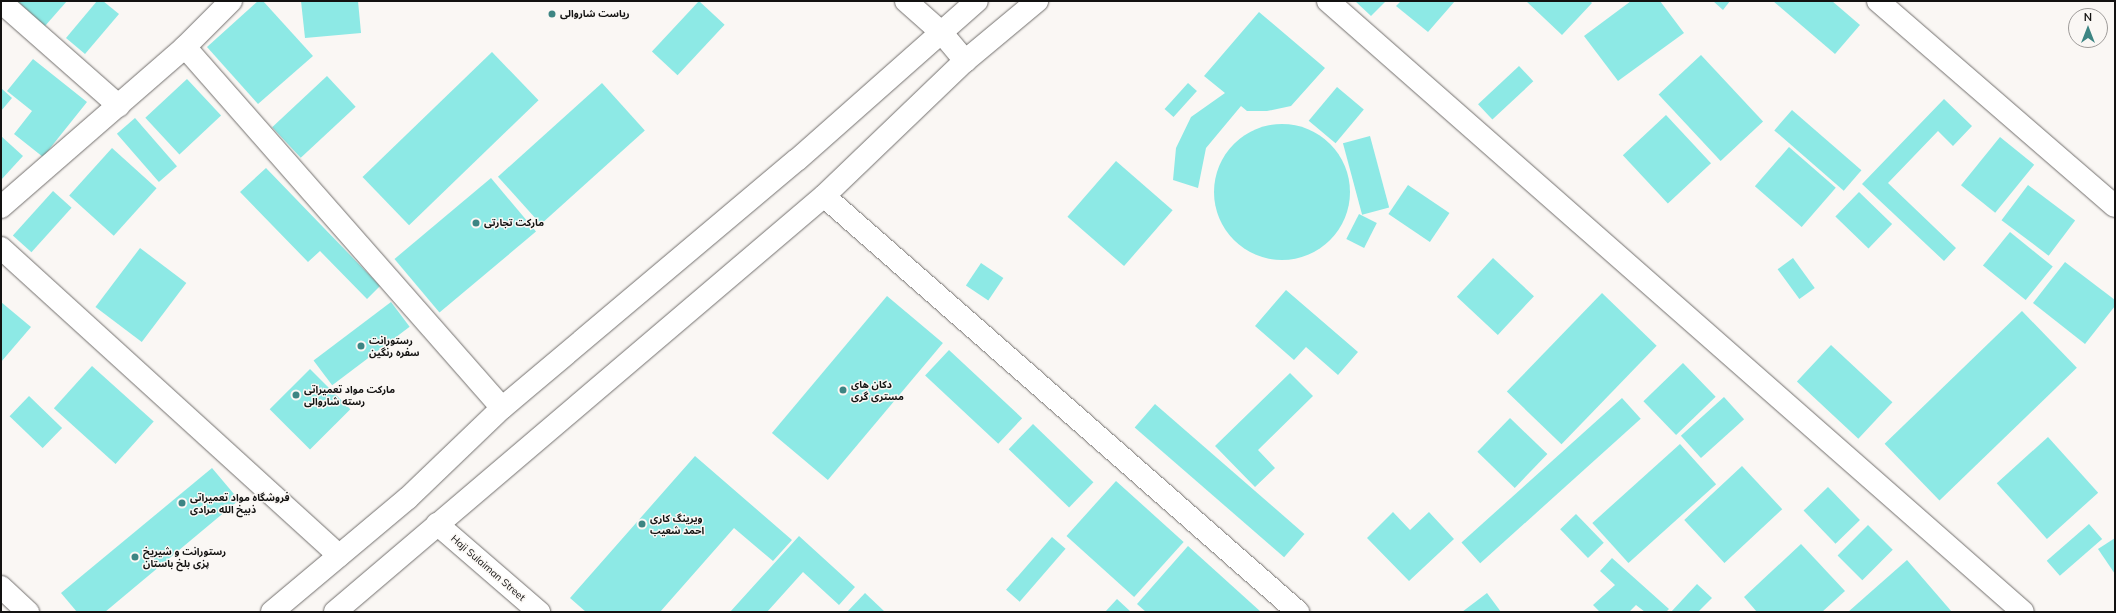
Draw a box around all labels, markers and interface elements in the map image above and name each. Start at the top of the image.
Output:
place label: ریاست شاروالی [560,8,630,20]
north arrow [2068,8,2108,48]
marker: ریاست شاروالی [547,9,557,19]
text: N [2084,10,2092,24]
place label: مارکت تجارتی [484,217,544,229]
marker: مارکت تجارتی [471,218,481,228]
place label: رستورانت سفره رنگین [369,334,420,358]
marker: رستورانت سفره رنگین [356,341,366,351]
place label: دکان های مستری گری [851,378,904,402]
place label: مارکت مواد تعمیراتی رسته شاروالی [304,383,395,406]
marker: دکان های مستری گری [838,385,848,395]
marker: مارکت مواد تعمیراتی رسته شاروالی [291,390,301,400]
place label: فروشگاه مواد تعمیراتی ذبیخ الله مرادی [190,491,289,514]
marker: فروشگاه مواد تعمیراتی ذبیخ الله مرادی [177,498,187,508]
place label: ویرینگ کاری احمد شعیب [650,512,704,536]
marker: ویرینگ کاری احمد شعیب [637,519,647,529]
street label: Haji Sulaiman Street [448,532,528,604]
place label: رستورانت و شیریخ پزی بلخ باستان [143,545,226,568]
marker: رستورانت و شیریخ پزی بلخ باستان [130,552,140,562]

